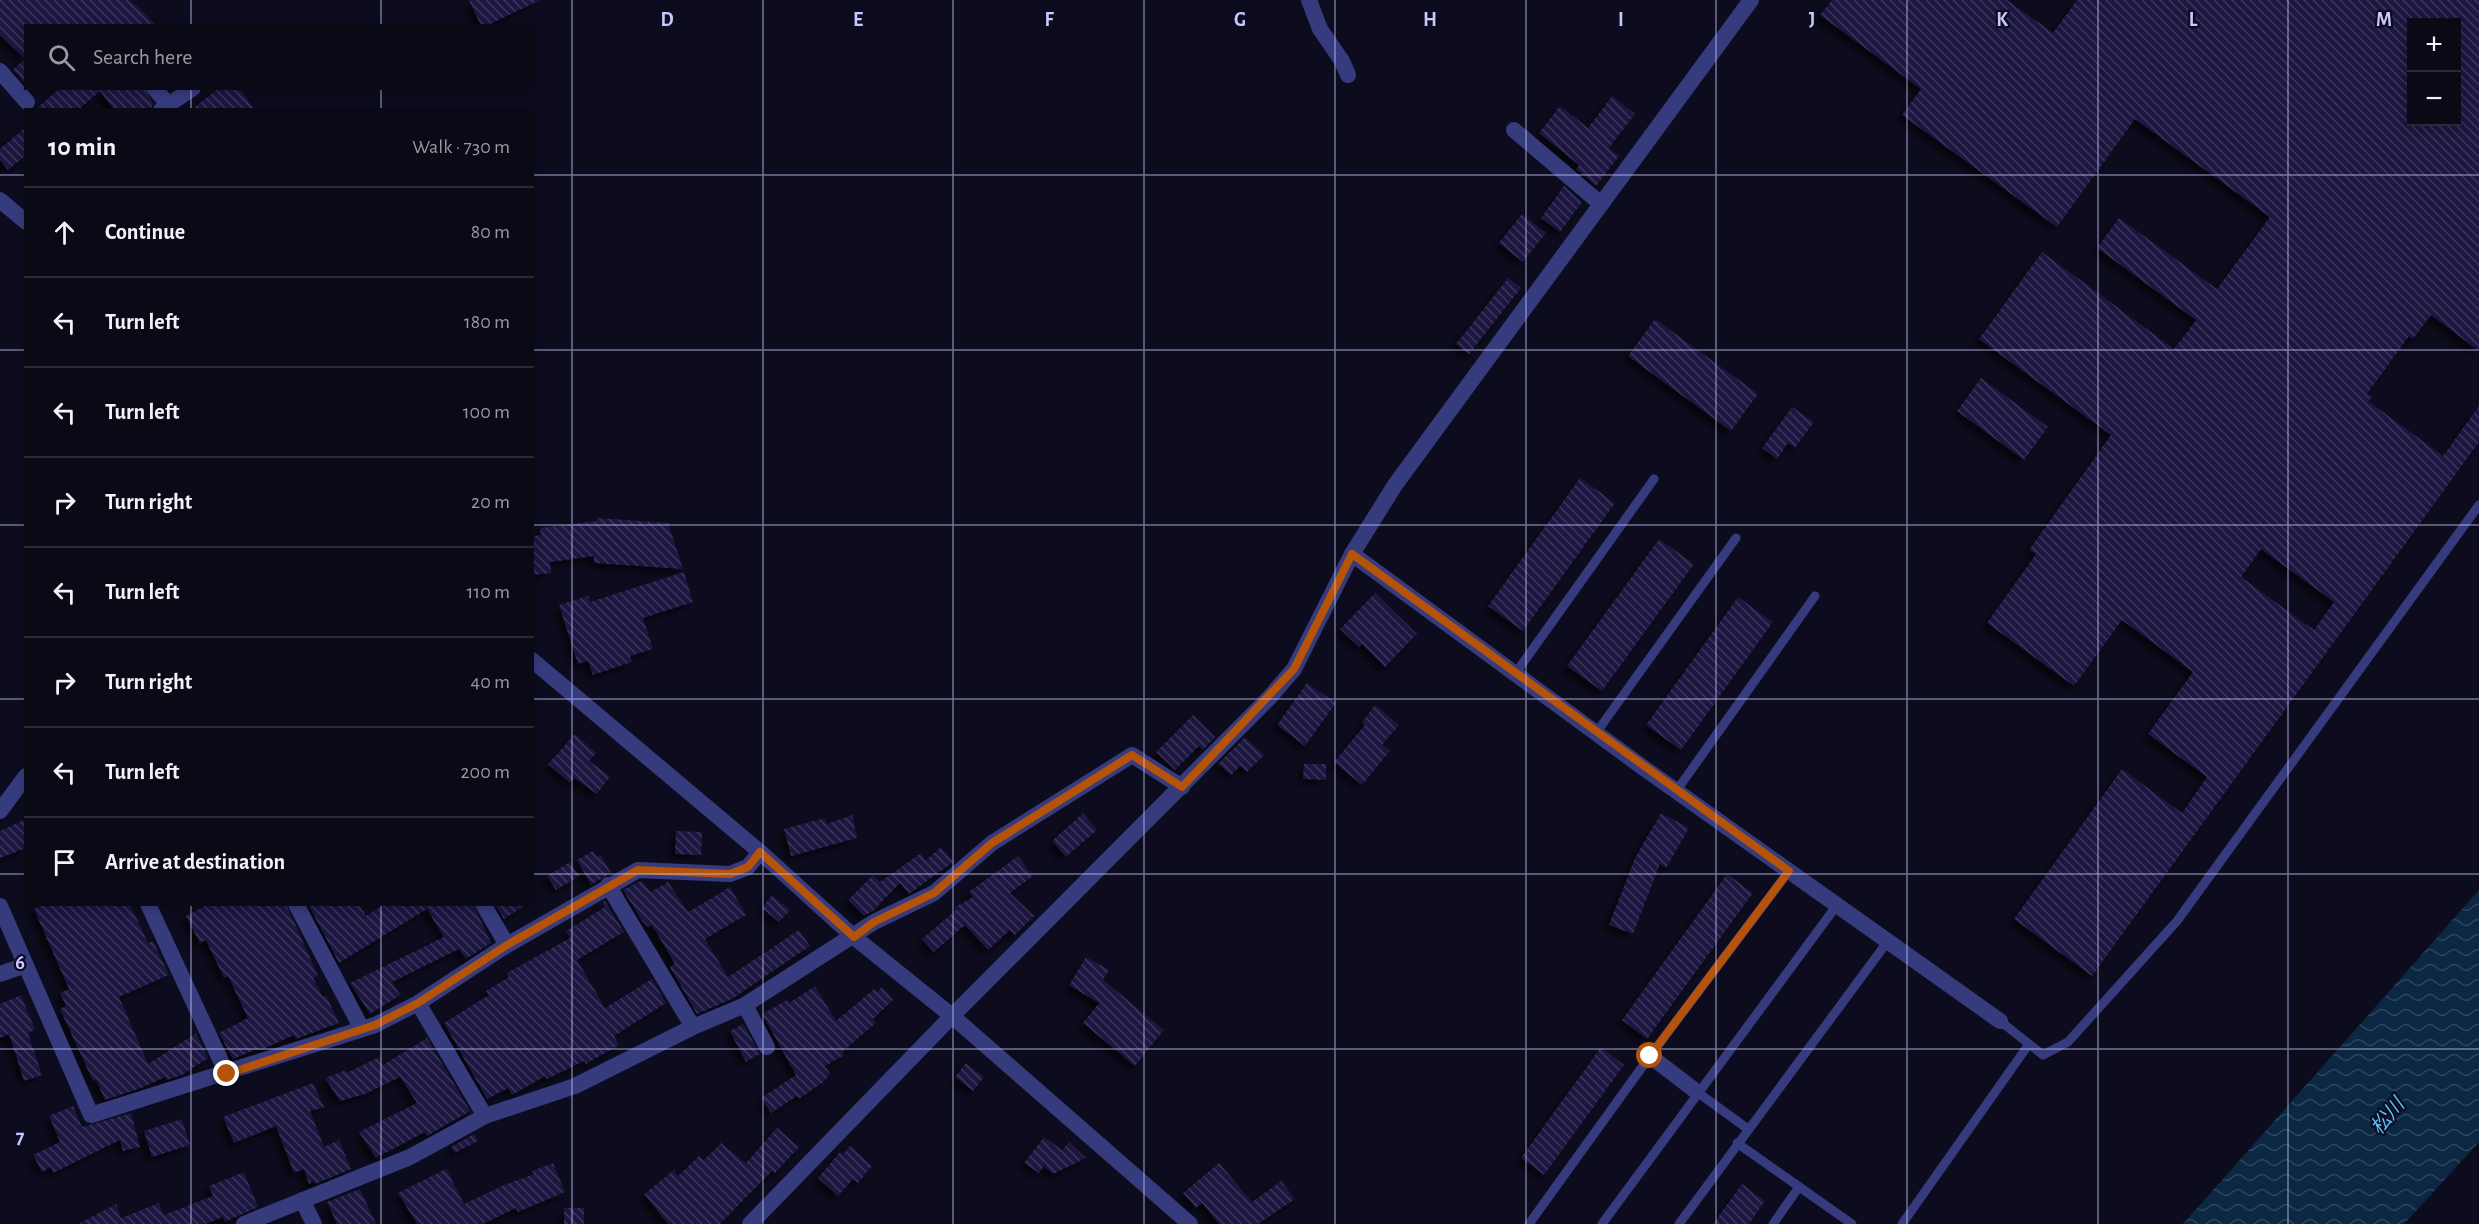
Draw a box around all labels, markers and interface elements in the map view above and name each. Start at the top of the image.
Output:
text: D [660,10,674,30]
text: E [853,10,863,30]
text: F [1044,10,1054,30]
text: G [1234,10,1246,30]
text: H [1423,10,1437,30]
text: I [1618,10,1624,30]
text: J [1809,10,1815,30]
text: K [1996,10,2008,30]
text: L [2189,10,2198,30]
text: M [2376,10,2392,30]
map controls [2407,18,2461,126]
button: + [2407,18,2461,72]
search box [24,24,534,90]
icon: search [45,41,78,74]
text: Search here [93,46,192,68]
button: − [2407,72,2461,126]
text: 10 min [48,134,116,160]
text: Walk · 730 m [412,137,510,157]
icon: ahead [48,216,81,249]
text: Continue [105,221,185,243]
text: 80 m [471,222,510,242]
icon: left [48,306,81,339]
text: Turn left [105,311,179,333]
text: 180 m [464,312,510,332]
icon: left [48,396,81,429]
text: Turn left [105,401,179,423]
text: 100 m [463,402,510,422]
icon: right [48,486,81,519]
text: Turn right [105,491,192,513]
text: 20 m [471,492,510,512]
icon: left [48,576,81,609]
text: Turn left [105,581,179,603]
text: 110 m [466,582,510,602]
icon: right [48,666,81,699]
text: Turn right [105,671,192,693]
text: 40 m [471,672,510,692]
icon: left [48,756,81,789]
text: Turn left [105,761,179,783]
text: 200 m [460,762,510,782]
icon: arrive [48,846,81,879]
text: Arrive at destination [105,851,285,873]
text: 6 [15,953,25,973]
route start [1636,1042,1662,1068]
route end [213,1060,239,1086]
water label: 松川 [2366,1093,2410,1138]
text: 7 [16,1127,25,1147]

